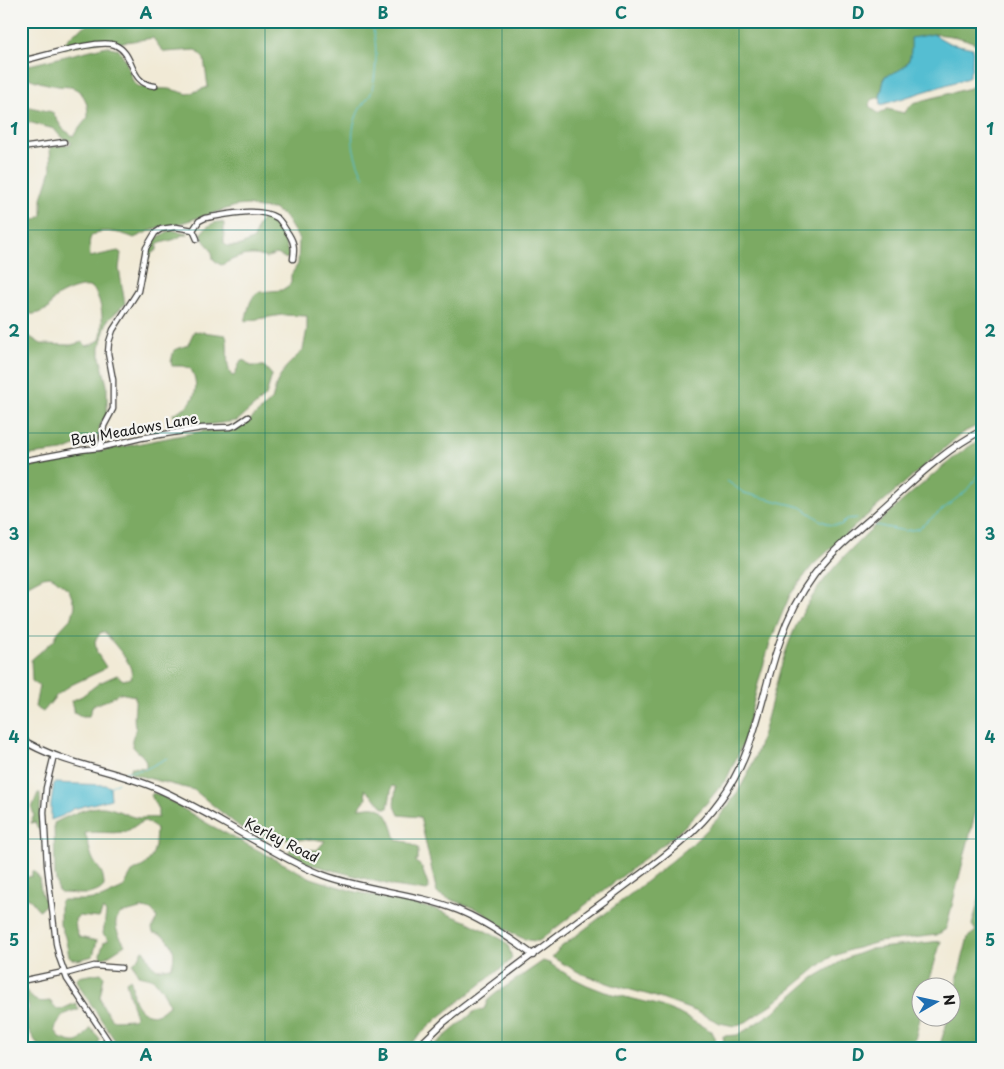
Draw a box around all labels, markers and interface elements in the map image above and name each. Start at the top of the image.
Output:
text: A [140,0,153,24]
text: B [378,0,389,24]
text: C [615,0,627,24]
text: D [852,0,864,24]
text: 1 [10,116,18,140]
text: 1 [986,116,994,140]
text: 2 [8,318,20,342]
text: 2 [984,318,996,342]
street label: Bay Meadows Lane [69,407,199,451]
text: 3 [9,521,19,545]
text: 3 [985,521,995,545]
text: 4 [9,724,20,748]
text: 4 [985,724,996,748]
street label: Kerley Road [241,812,323,868]
text: 5 [9,927,19,951]
text: 5 [985,927,995,951]
north arrow [912,976,962,1026]
text: N [938,993,961,1007]
text: A [140,1042,153,1066]
text: B [378,1042,389,1066]
text: C [615,1042,627,1066]
text: D [852,1042,864,1066]

